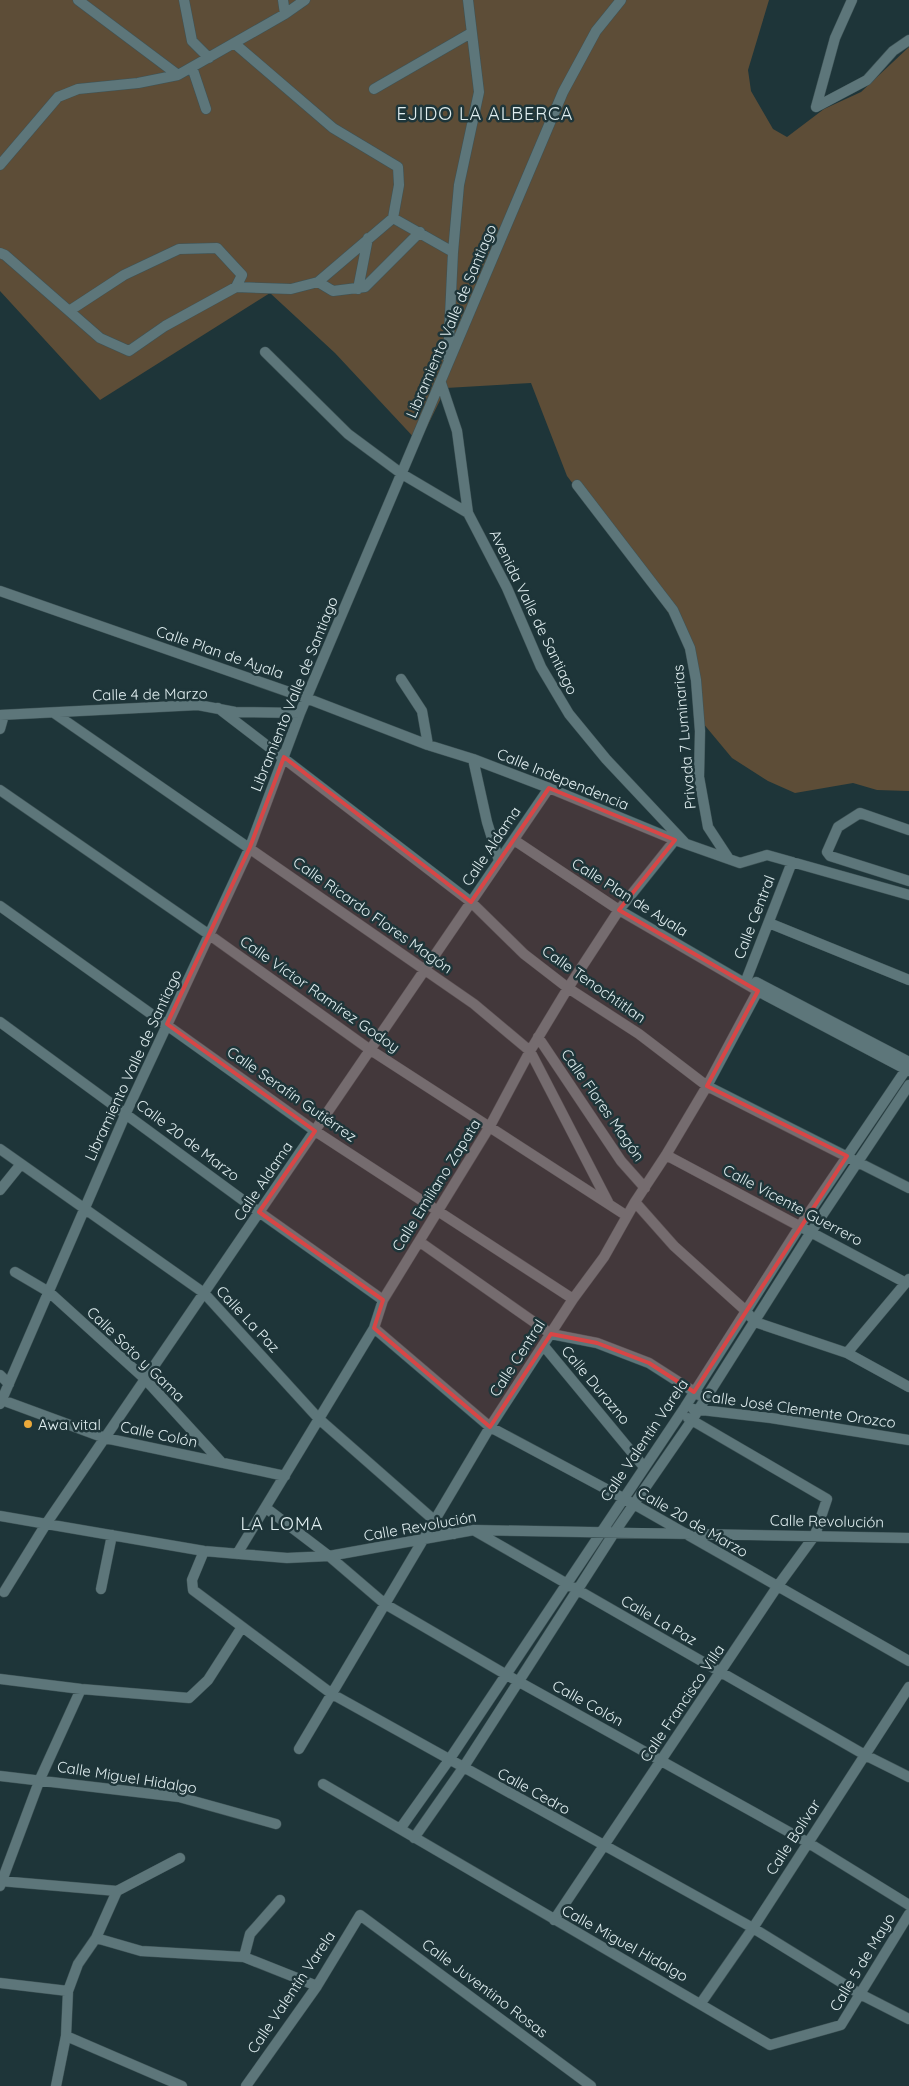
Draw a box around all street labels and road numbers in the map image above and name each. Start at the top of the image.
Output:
street label: Libramiento Valle de Santiago [401,221,501,421]
street label: Avenida Valle de Santiago [486,526,582,698]
street label: Libramiento Valle de Santiago [246,594,342,794]
street label: Calle Plan de Ayala [154,621,286,683]
street label: Privada 7 Luminarias [668,664,700,810]
street label: Calle 4 de Marzo [92,683,208,705]
street label: Calle Independencia [494,744,632,814]
street label: Calle Aldama [457,802,525,890]
street label: Calle Ricardo Flores Magón [290,853,456,977]
street label: Calle Plan de Ayala [568,854,692,940]
street label: Calle Central [729,872,779,962]
street label: Calle Víctor Ramírez Godoy [237,932,403,1056]
street label: Calle Tenochtitlan [538,941,650,1027]
street label: Libramiento Valle de Santiago [80,966,186,1164]
street label: Calle Serafín Gutiérrez [224,1042,360,1146]
street label: Calle Flores Magón [557,1045,649,1165]
street label: Calle 20 de Marzo [133,1095,243,1185]
street label: Calle Emiliano Zapata [388,1115,484,1255]
street label: Calle Aldama [229,1137,297,1225]
street label: Calle Vicente Guerrero [720,1160,866,1250]
street label: Calle La Paz [212,1282,284,1356]
street label: Calle Soto y Gama [83,1302,189,1406]
street label: Calle Central [485,1316,549,1400]
street label: Calle Durazno [558,1342,634,1428]
street label: Calle Valentín Varela [596,1375,692,1505]
street label: Calle José Clemente Orozco [701,1386,897,1432]
street label: Calle Colón [119,1417,199,1451]
street label: Calle 20 de Marzo [634,1483,752,1561]
street label: Calle Revolución [362,1507,478,1545]
street label: Calle Revolución [770,1511,884,1531]
street label: Calle La Paz [618,1591,700,1649]
street label: Calle Francisco Villa [636,1640,728,1766]
street label: Calle Colón [549,1676,627,1730]
street label: Calle Miguel Hidalgo [56,1757,198,1797]
street label: Calle Cedro [494,1763,574,1819]
street label: Calle Bolívar [761,1795,825,1878]
street label: Calle Miguel Hidalgo [559,1900,691,1986]
street label: Calle 5 de Mayo [825,1909,899,2015]
street label: Calle Valentín Varela [243,1927,339,2057]
street label: Calle Juventino Rosas [418,1934,552,2042]

